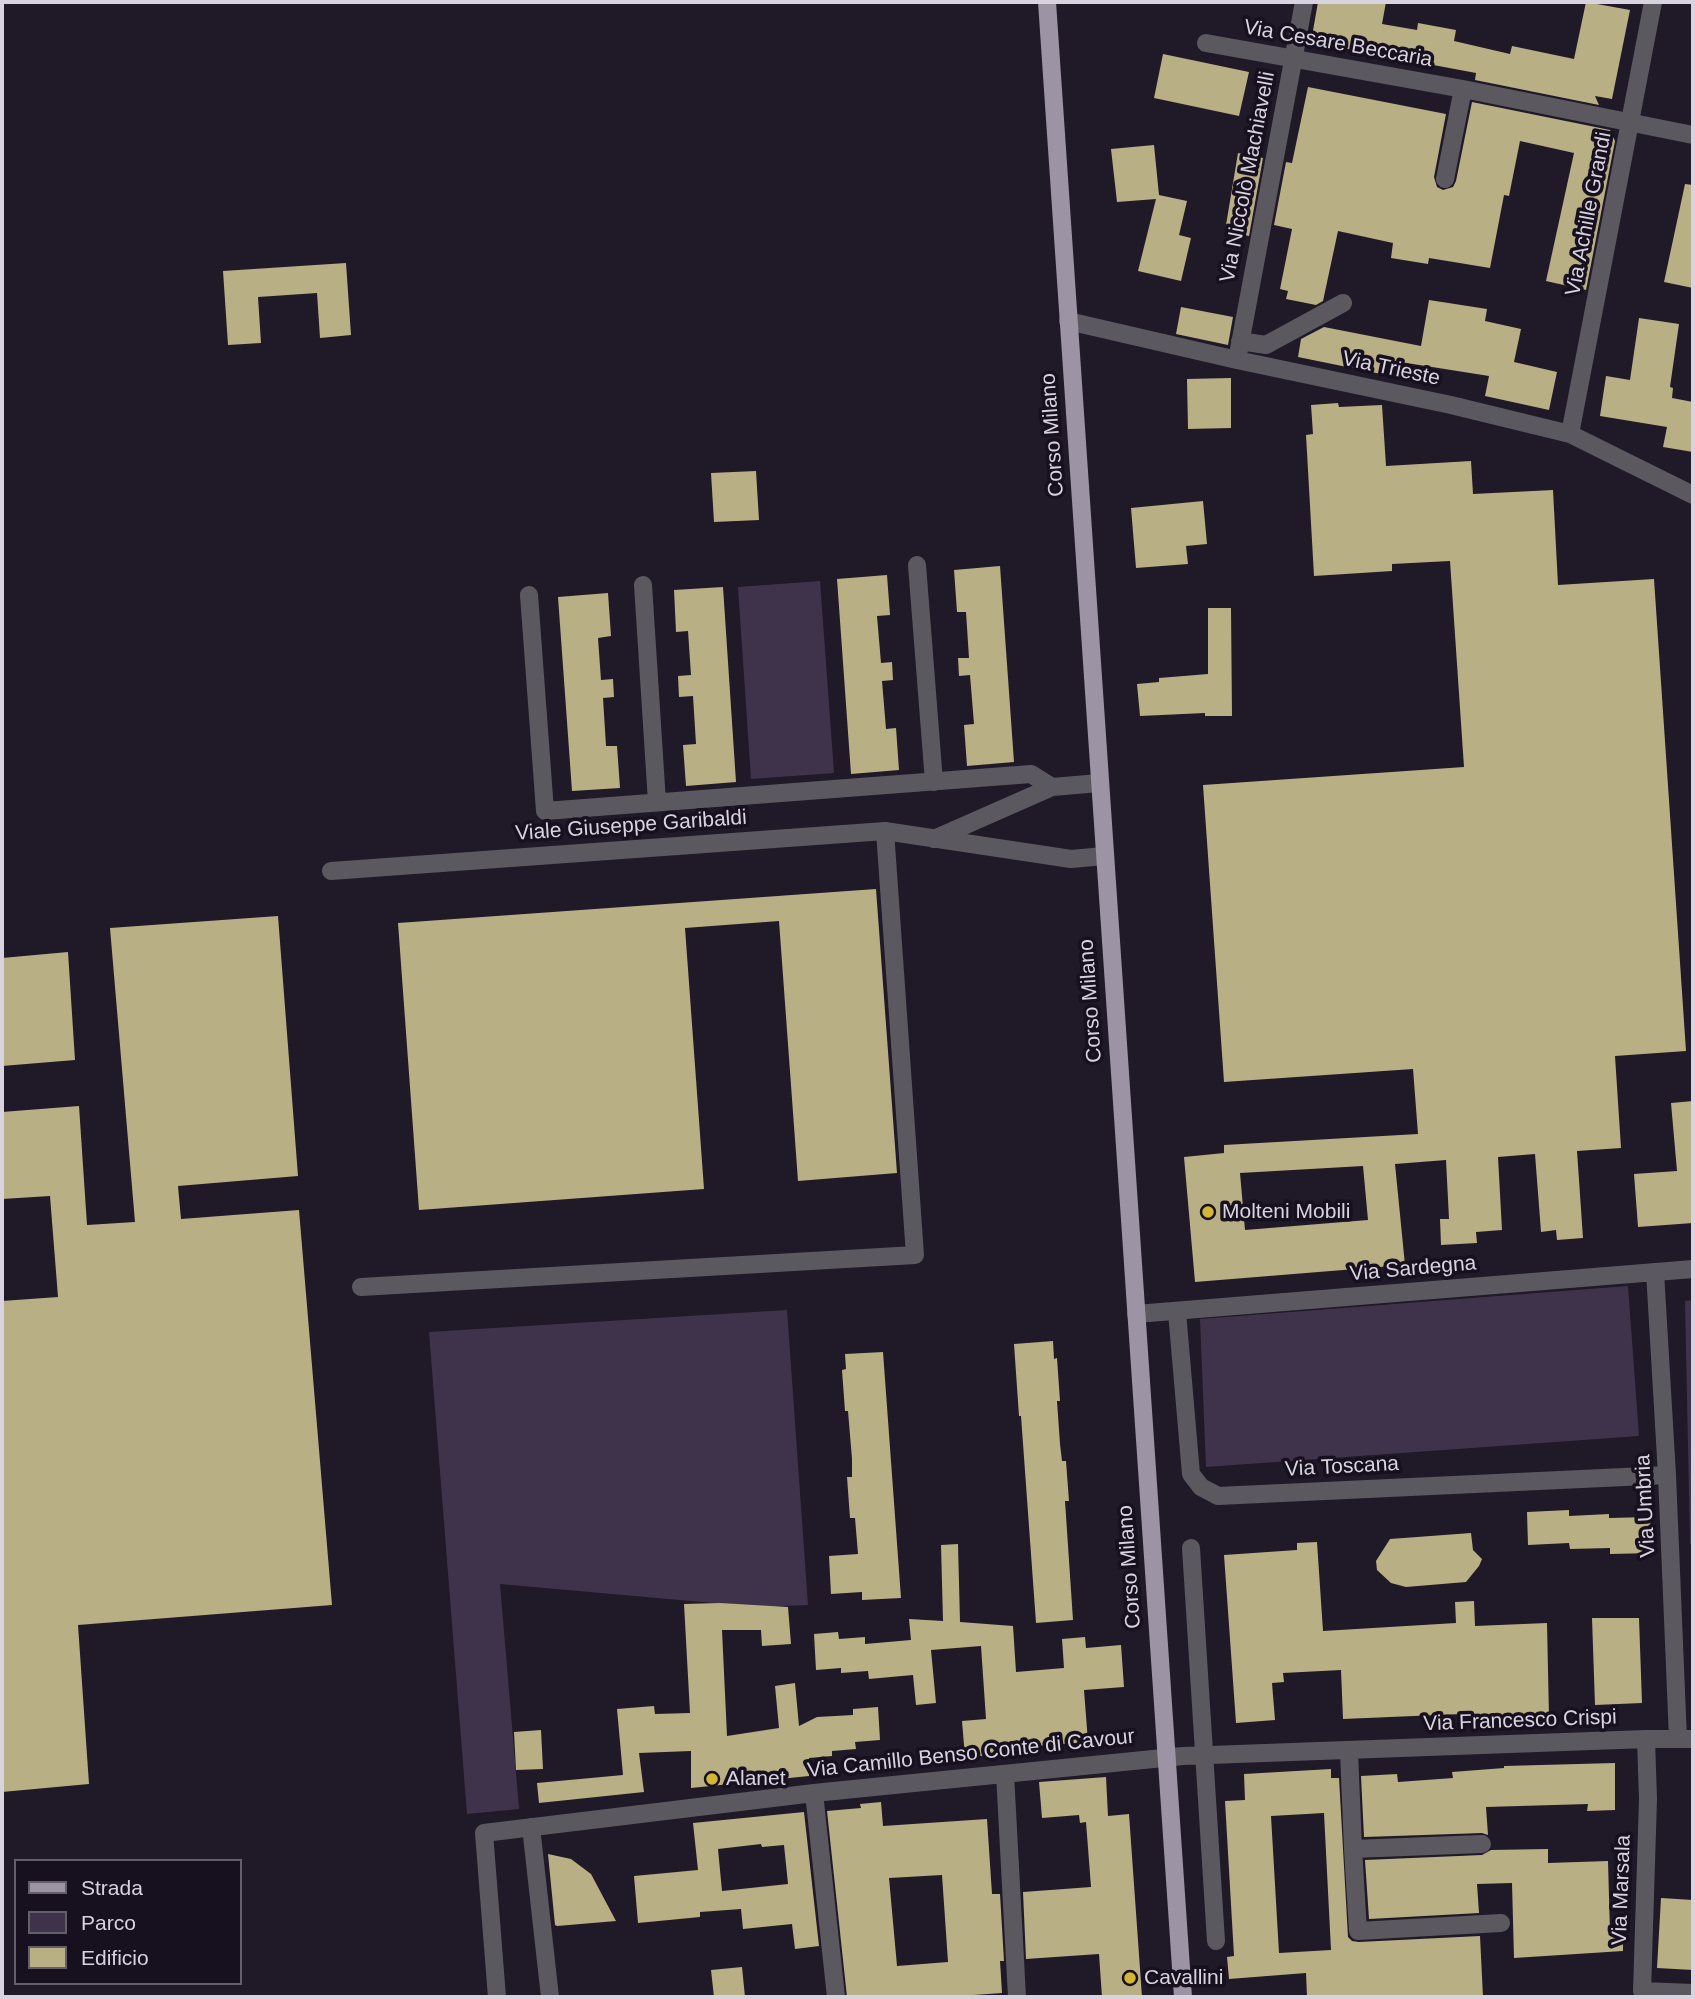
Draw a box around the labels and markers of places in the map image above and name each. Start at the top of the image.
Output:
place label: Molteni Mobili [1222,1199,1350,1225]
marker: Molteni Mobili [1200,1204,1216,1220]
place label: Alanet [726,1766,786,1792]
marker: Alanet [704,1771,720,1787]
place label: Cavallini [1144,1965,1223,1991]
marker: Cavallini [1122,1970,1138,1986]

